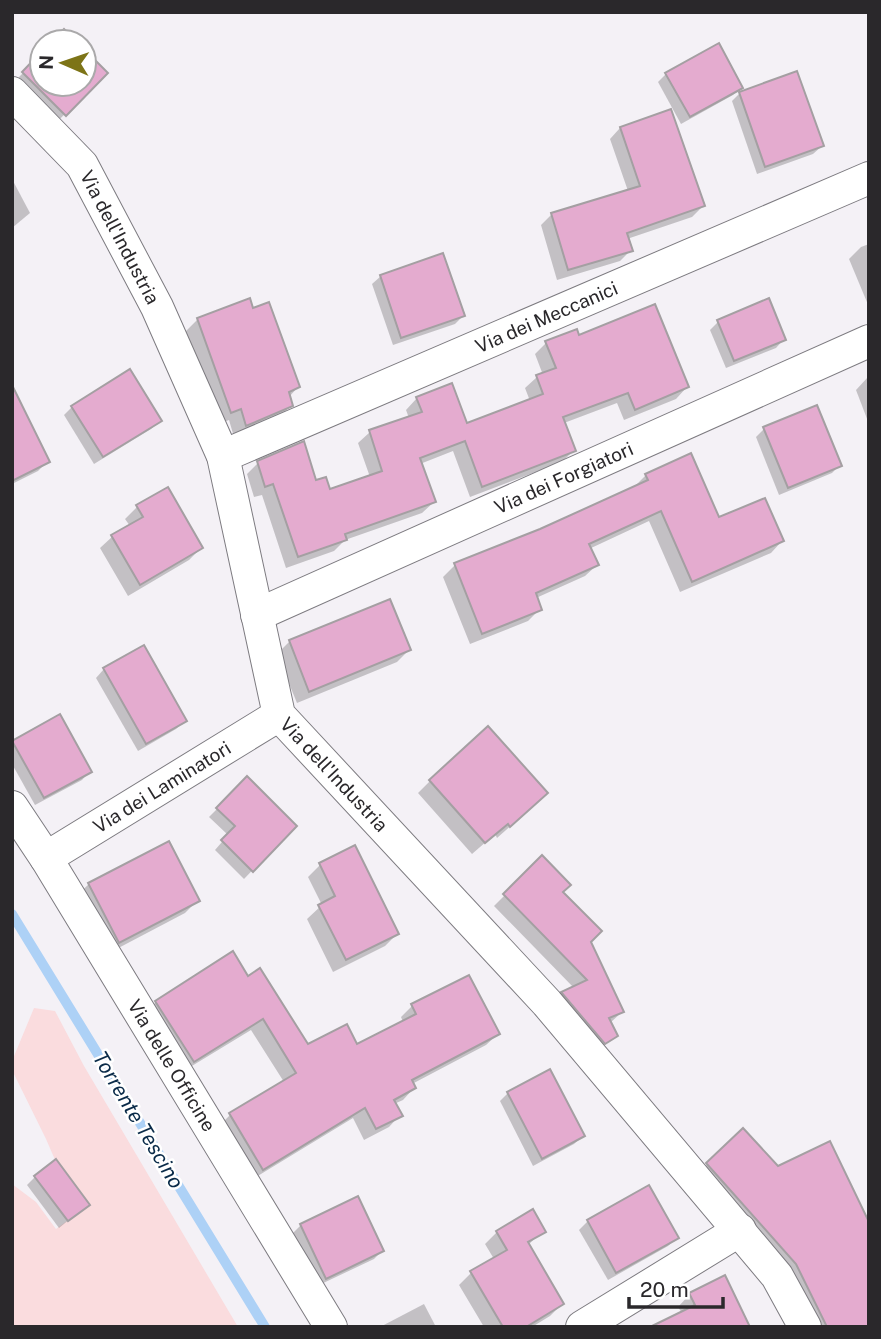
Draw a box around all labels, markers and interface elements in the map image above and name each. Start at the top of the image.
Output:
north arrow [28,28,98,98]
text: N [35,55,57,70]
street label: Via dell'Industria [76,167,164,308]
street label: Via dei Meccanici [472,277,621,357]
street label: Via dei Forgiatori [491,437,636,518]
street label: Via dell'Industria [276,713,393,836]
street label: Via dei Laminatori [89,736,235,837]
street label: Via delle Officine [124,995,220,1135]
water label: Torrente Tescino [88,1047,189,1193]
scale bar [629,1266,724,1310]
text: 20 m [640,1277,689,1302]

